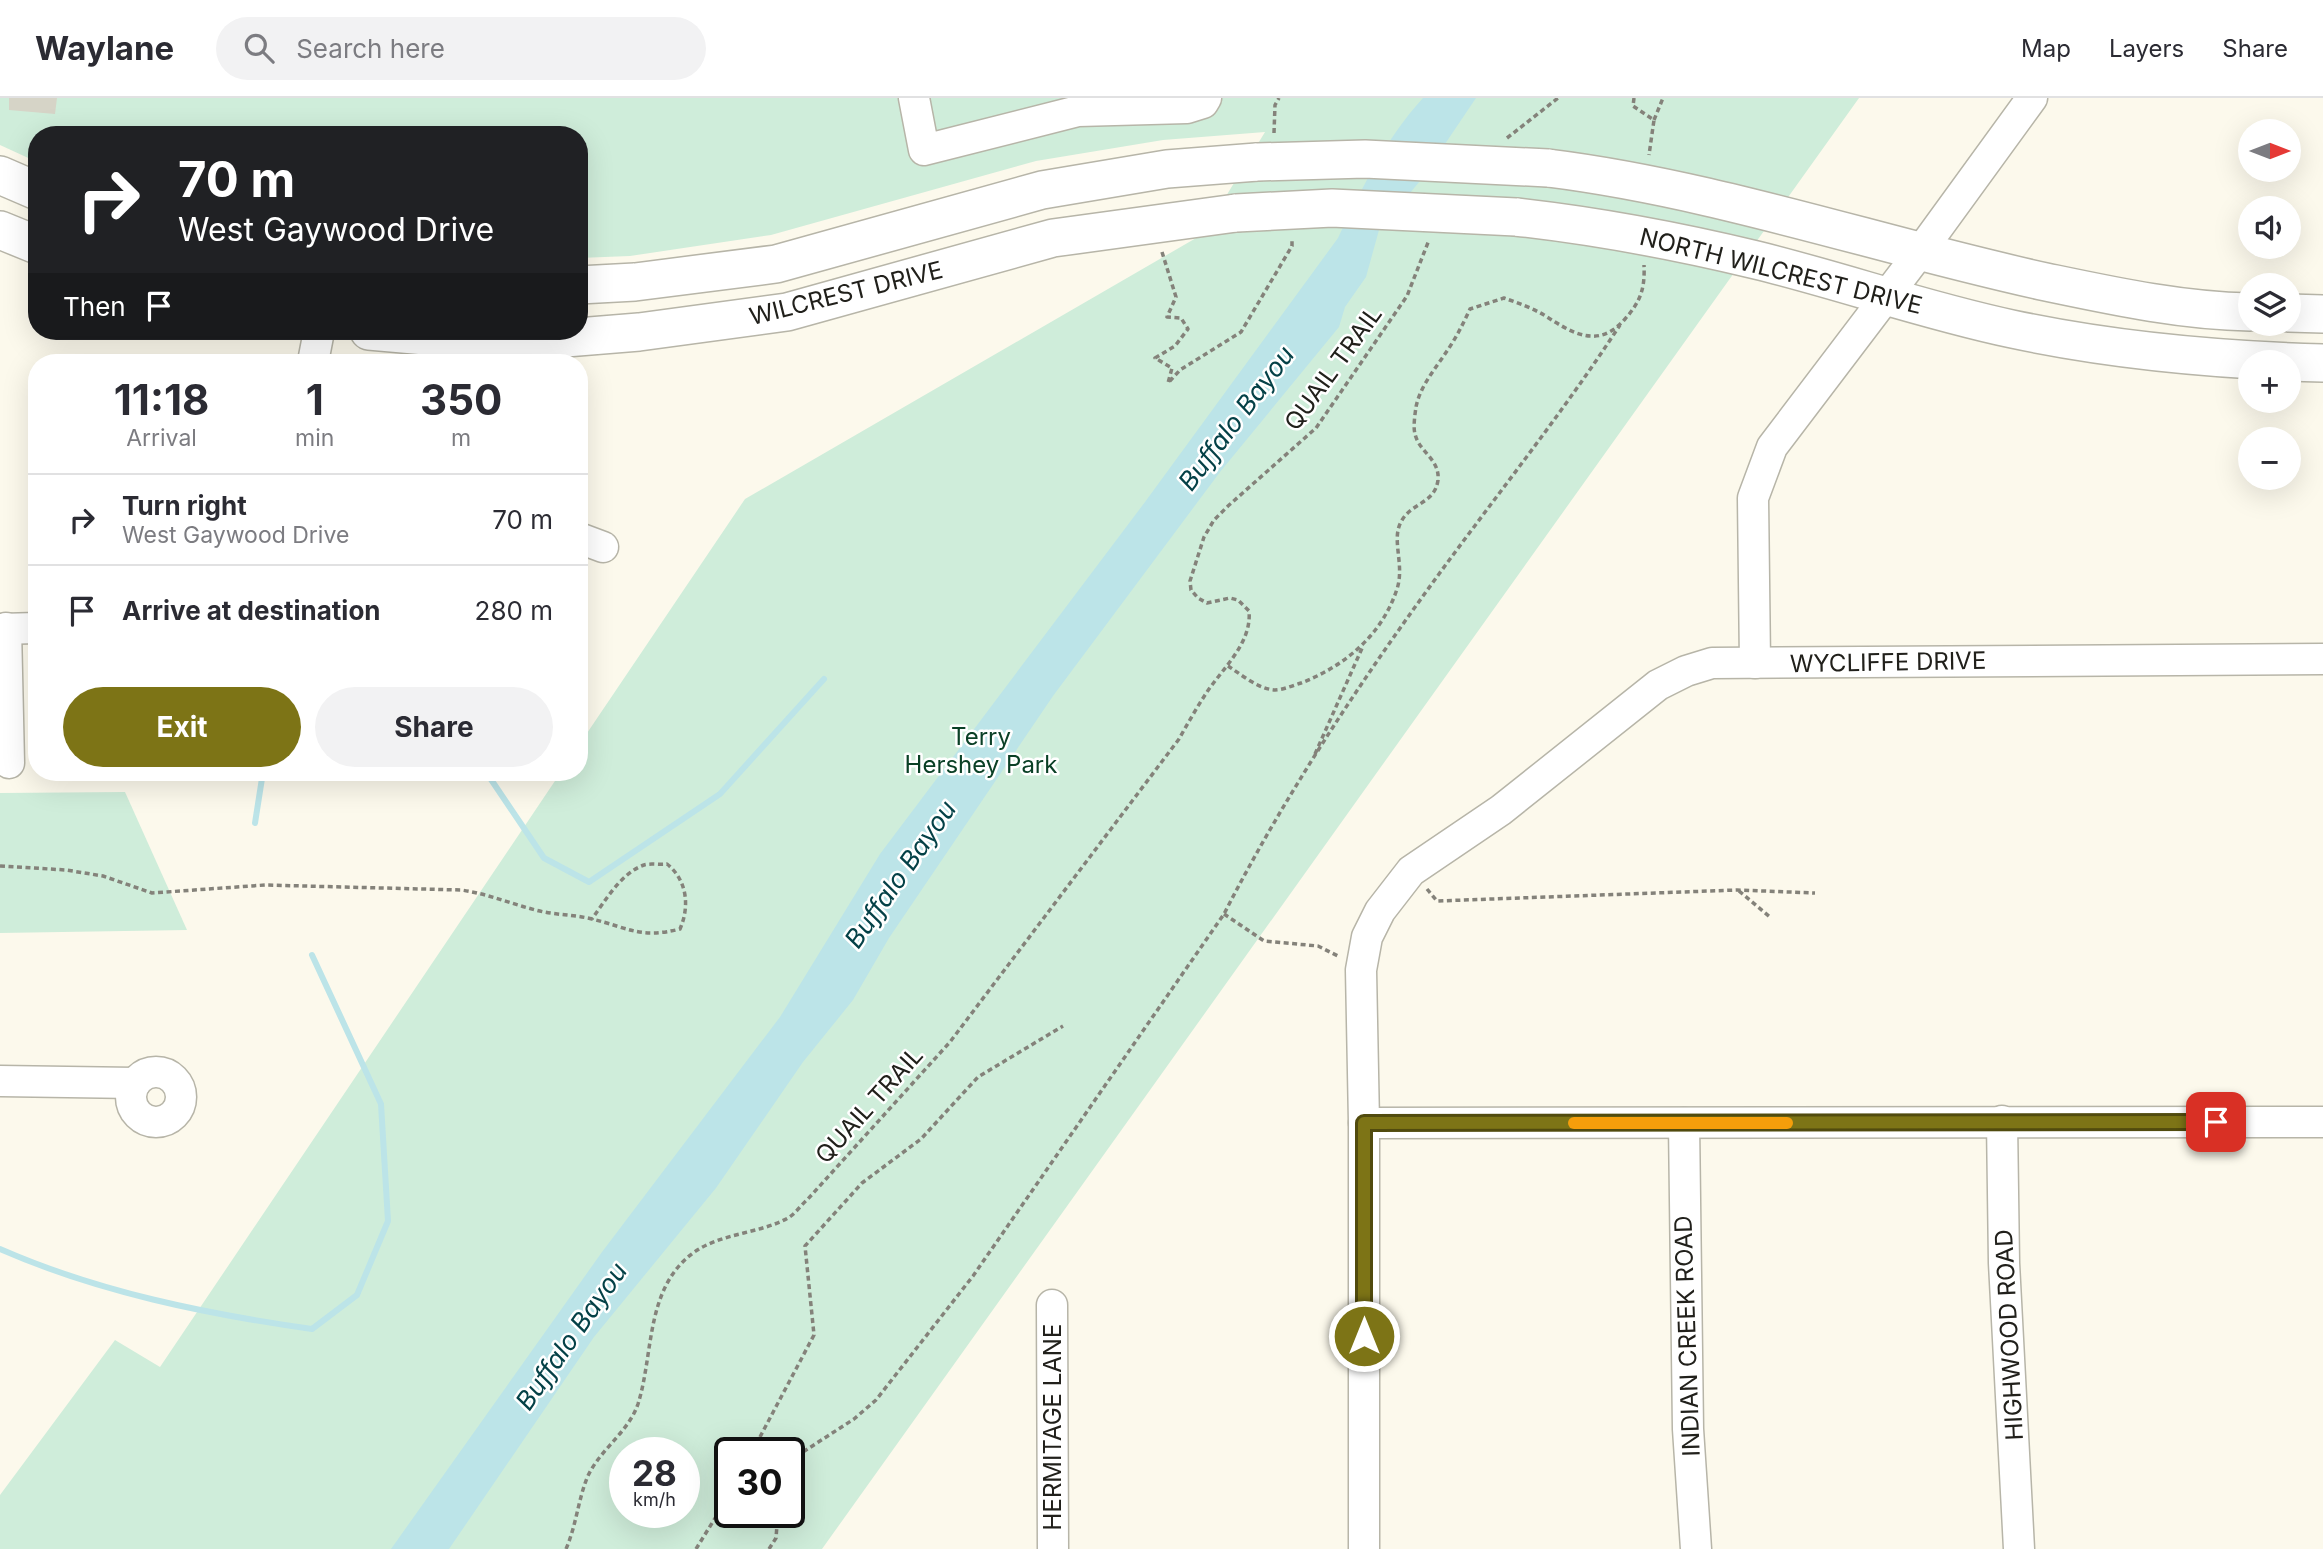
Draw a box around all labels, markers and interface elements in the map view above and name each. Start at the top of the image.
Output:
search box [216,17,706,80]
text: Waylane [35,28,174,68]
icon: search [240,29,278,67]
text: Search here [296,33,445,64]
text: Map [2021,34,2071,63]
text: Layers [2109,34,2184,63]
text: Share [2222,34,2288,63]
north arrow [2238,119,2301,182]
map controls [2238,119,2301,490]
text: 70 m [178,150,295,209]
icon: right [63,154,154,245]
button: sound [2238,196,2301,259]
text: West Gaywood Drive [178,210,494,249]
street label: NORTH WILCREST DRIVE [1637,222,1925,320]
street label: WILCREST DRIVE [746,255,946,331]
button: layers [2238,273,2301,336]
icon: arrive [140,287,178,325]
text: Then [63,291,126,322]
street label: QUAIL TRAIL [1278,300,1388,436]
water label: Buffalo Bayou [1172,340,1300,496]
button: + [2238,350,2301,413]
text: 11:18 [114,374,209,425]
text: 1 [306,374,324,425]
text: 350 [420,374,502,425]
text: Arrival [126,424,197,452]
text: min [295,424,334,452]
text: m [451,424,471,452]
button: − [2238,427,2301,490]
text: Turn right [122,490,247,521]
icon: right [63,501,101,539]
text: 70 m [492,504,553,535]
text: West Gaywood Drive [122,521,349,549]
icon: arrive [63,592,101,630]
text: Arrive at destination [122,595,381,626]
text: 280 m [475,595,553,626]
street label: WYCLIFFE DRIVE [1790,646,1986,678]
button: Exit [63,687,301,767]
button: Share [315,687,553,767]
park label: Terry Hershey Park [905,722,1057,779]
water label: Buffalo Bayou [838,794,962,954]
street label: QUAIL TRAIL [809,1041,929,1169]
pin [2186,1092,2246,1152]
icon: arrive [2197,1103,2235,1141]
street label: INDIAN CREEK ROAD [1668,1215,1706,1457]
street label: HIGHWOOD ROAD [1989,1229,2029,1441]
water label: Buffalo Bayou [509,1256,633,1416]
position arrow [1327,1299,1401,1373]
street label: HERMITAGE LANE [1038,1324,1067,1530]
speed limit sign: 30 [714,1437,805,1528]
text: 28 [632,1452,677,1494]
text: km/h [633,1489,676,1510]

